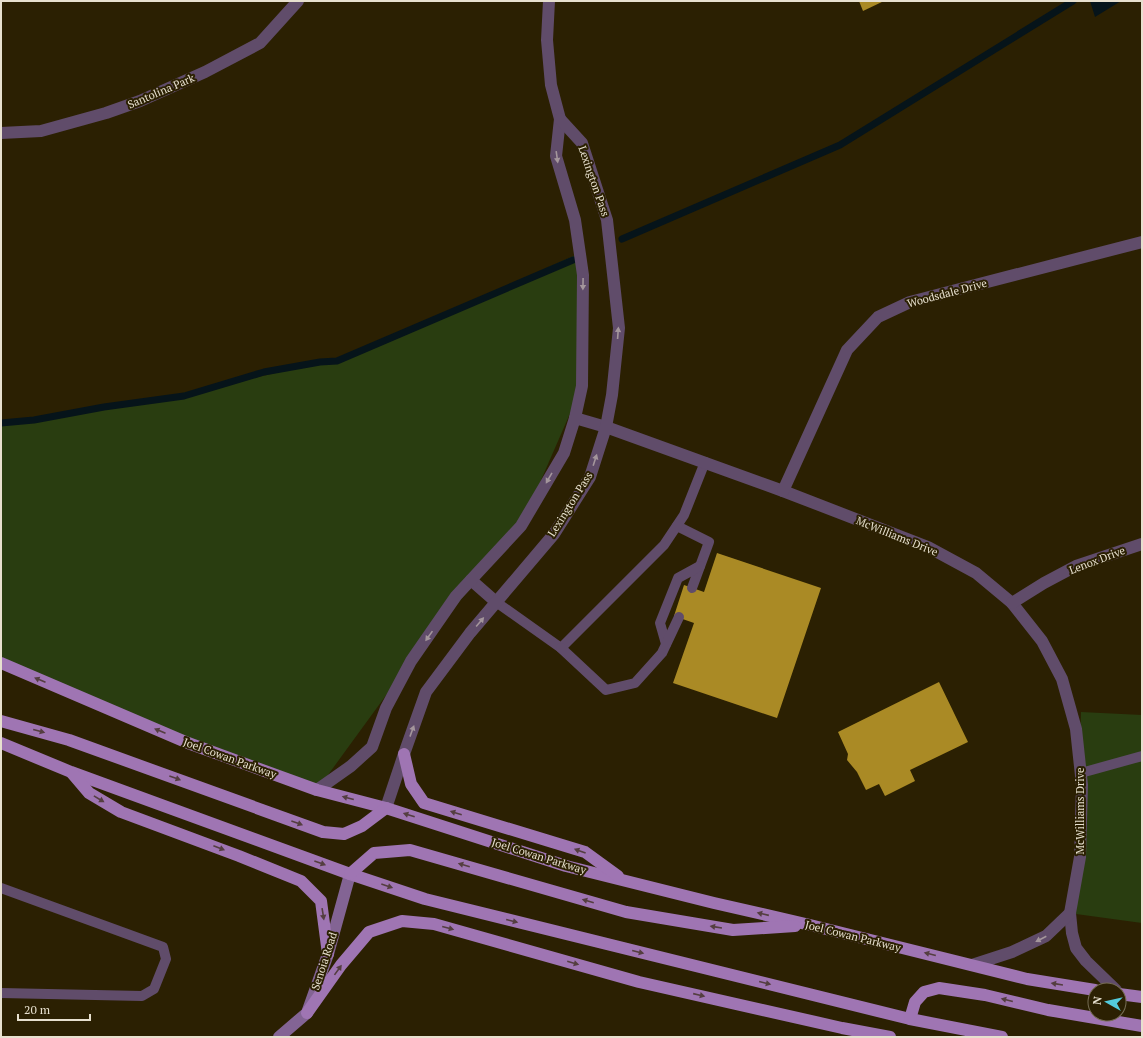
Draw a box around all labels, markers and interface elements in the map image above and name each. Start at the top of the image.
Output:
street label: Santolina Park [125,70,197,111]
street label: Lexington Pass [575,144,613,218]
one-way arrow [554,151,560,164]
street label: Woodsdale Drive [906,276,989,310]
one-way arrow [580,278,586,291]
one-way arrow [614,327,621,339]
one-way arrow [592,454,598,466]
street label: Lexington Pass [545,469,596,539]
one-way arrow [546,472,553,484]
street label: McWilliams Drive [854,513,940,559]
street label: Lenox Drive [1067,543,1127,577]
one-way arrow [475,616,484,627]
one-way arrow [425,631,433,641]
one-way arrow [35,677,46,683]
one-way arrow [409,725,415,737]
one-way arrow [154,728,165,734]
one-way arrow [32,729,45,735]
street label: Joel Cowan Parkway [182,735,279,781]
street label: McWilliams Drive [1073,767,1087,854]
one-way arrow [169,776,181,782]
one-way arrow [94,795,104,803]
one-way arrow [342,795,354,801]
one-way arrow [450,810,462,816]
one-way arrow [402,812,414,818]
one-way arrow [291,820,303,826]
street label: Joel Cowan Parkway [490,835,588,877]
one-way arrow [213,846,225,852]
one-way arrow [574,848,586,854]
one-way arrow [314,860,326,866]
one-way arrow [457,862,469,868]
one-way arrow [381,883,393,889]
one-way arrow [582,898,594,904]
one-way arrow [320,908,326,920]
one-way arrow [757,911,769,917]
street label: Joel Cowan Parkway [804,917,903,955]
one-way arrow [506,918,518,924]
one-way arrow [710,924,722,930]
one-way arrow [441,925,454,931]
street label: Senoia Road [308,930,340,992]
one-way arrow [1035,935,1047,942]
one-way arrow [632,949,645,955]
one-way arrow [924,951,937,957]
one-way arrow [567,960,579,966]
one-way arrow [333,965,341,975]
one-way arrow [759,980,771,986]
one-way arrow [1051,980,1063,986]
north arrow [1087,982,1127,1022]
one-way arrow [692,993,705,999]
text: N [1090,995,1105,1006]
scale bar [18,996,90,1022]
one-way arrow [1001,997,1014,1003]
text: 20 m [24,1002,51,1017]

